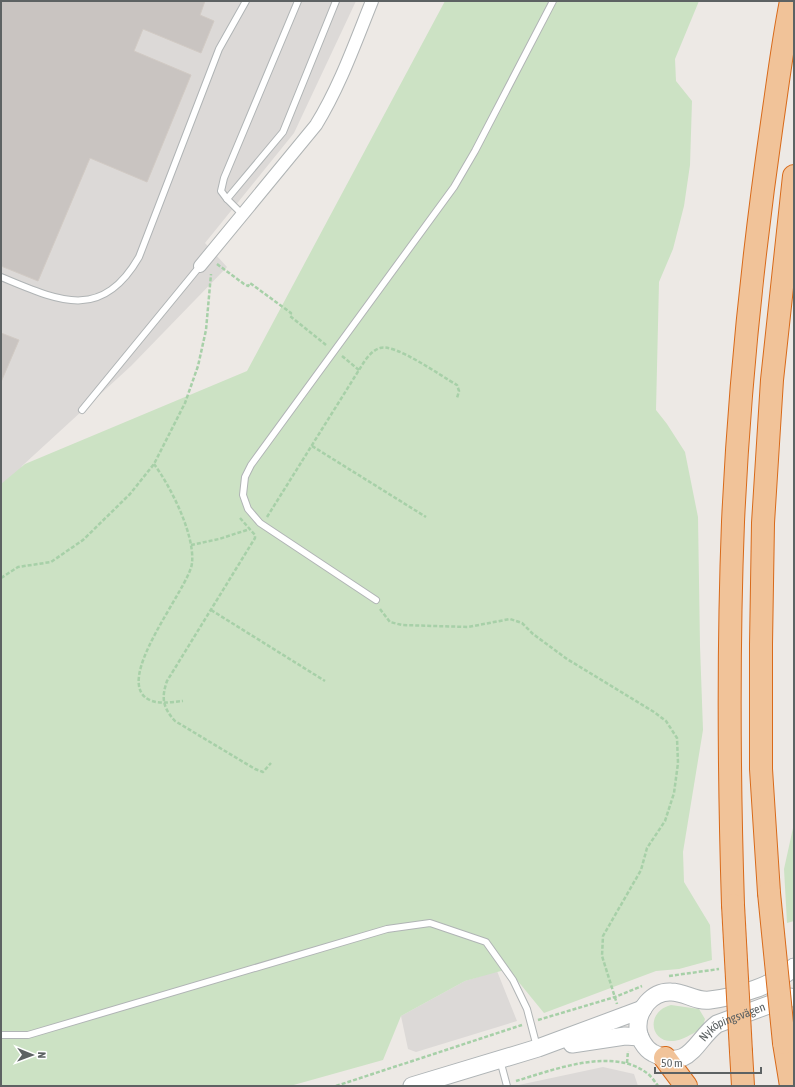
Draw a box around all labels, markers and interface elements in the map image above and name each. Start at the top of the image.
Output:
street label: Nyköpingsvägen [696,1000,767,1044]
north arrow [12,1035,52,1075]
scale bar [655,1049,761,1075]
text: N [36,1052,48,1059]
text: 50 m [661,1056,683,1070]

